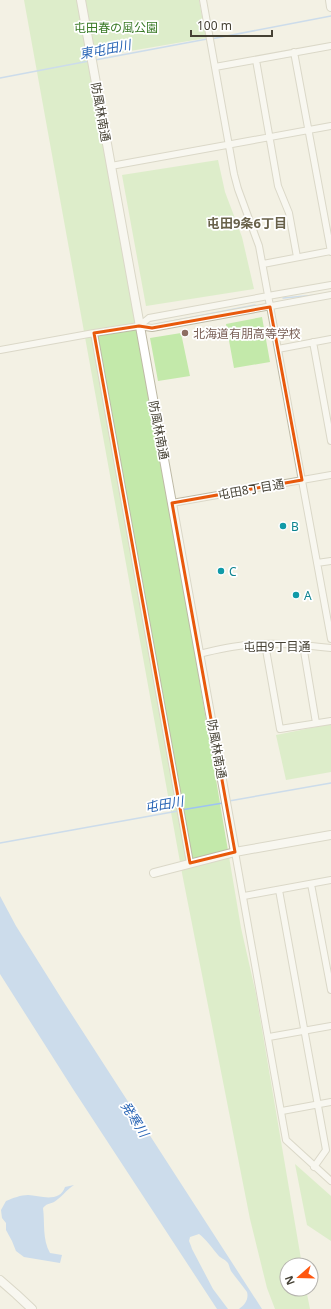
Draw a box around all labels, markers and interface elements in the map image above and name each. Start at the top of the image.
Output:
scale bar [191,12,272,38]
text: 100 m [197,17,232,34]
park label: 屯田春の風公園 [74,19,158,36]
water label: 東屯田川 [78,35,134,63]
street label: 防風林南通 [87,81,115,143]
district label: 屯田9条6丁目 [207,214,287,232]
place label: 北海道有朋高等学校 [193,325,301,342]
marker: 北海道有朋高等学校 [180,328,190,338]
street label: 防風林南通 [145,399,173,461]
street label: 屯田8丁目通 [217,475,285,503]
place label: B [291,518,299,535]
marker: B [278,521,288,531]
place label: C [229,563,237,580]
marker: C [216,566,226,576]
place label: A [304,587,312,604]
marker: A [291,590,301,600]
street label: 屯田9丁目通 [244,638,310,655]
street label: 防風林南通 [203,718,231,780]
water label: 屯田川 [143,791,187,816]
water label: 発寒川 [117,1098,154,1142]
north arrow [279,1257,319,1297]
text: N [281,1274,298,1287]

